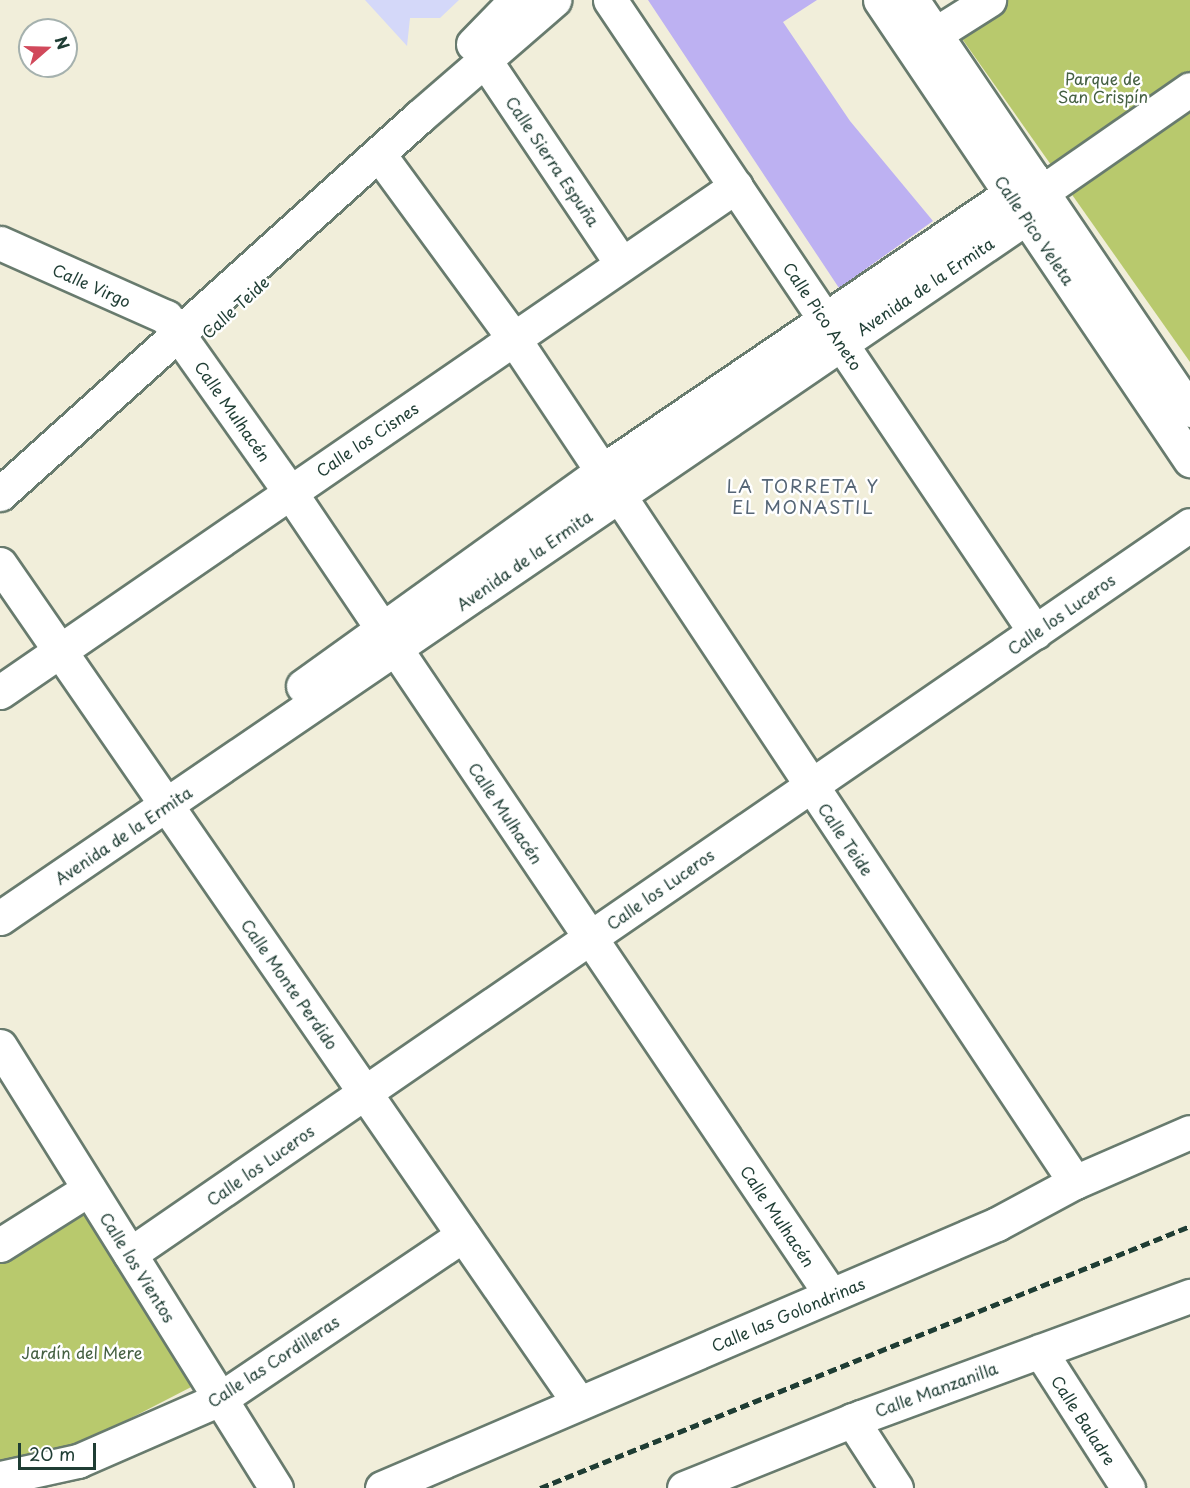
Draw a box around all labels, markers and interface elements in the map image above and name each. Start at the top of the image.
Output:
north arrow [18,18,78,78]
text: N [50,32,76,53]
park label: Parque de San Crispín [1058,68,1148,106]
street label: Calle Sierra Espuña [502,92,604,230]
street label: Calle Pico Veleta [991,171,1079,289]
street label: Avenida de la Ermita [852,233,998,339]
street label: Calle Pico Aneto [780,258,866,374]
street label: Calle Virgo [50,259,134,311]
street label: Calle Teide [198,272,272,342]
street label: Calle Mulhacén [191,357,275,465]
street label: Calle los Cisnes [312,398,422,480]
district label: LA TORRETA Y EL MONASTIL [728,476,878,518]
street label: Avenida de la Ermita [452,506,596,614]
street label: Calle los Luceros [1003,569,1119,659]
street label: Calle Mulhacén [465,758,547,868]
street label: Avenida de la Ermita [50,782,196,888]
street label: Calle Teide [815,799,877,879]
street label: Calle los Luceros [602,844,718,934]
street label: Calle Monte Perdido [238,915,342,1053]
street label: Calle los Luceros [202,1120,318,1210]
street label: Calle Mulhacén [737,1161,819,1271]
street label: Calle los Vientos [96,1208,180,1326]
street label: Calle las Golondrinas [708,1273,868,1355]
street label: Calle las Cordilleras [203,1311,343,1411]
park label: Jardín del Mere [21,1342,143,1362]
street label: Calle Manzanilla [872,1358,1000,1420]
street label: Calle Baladre [1048,1371,1120,1469]
scale bar [21,1431,99,1469]
text: 20 m [29,1440,75,1467]

